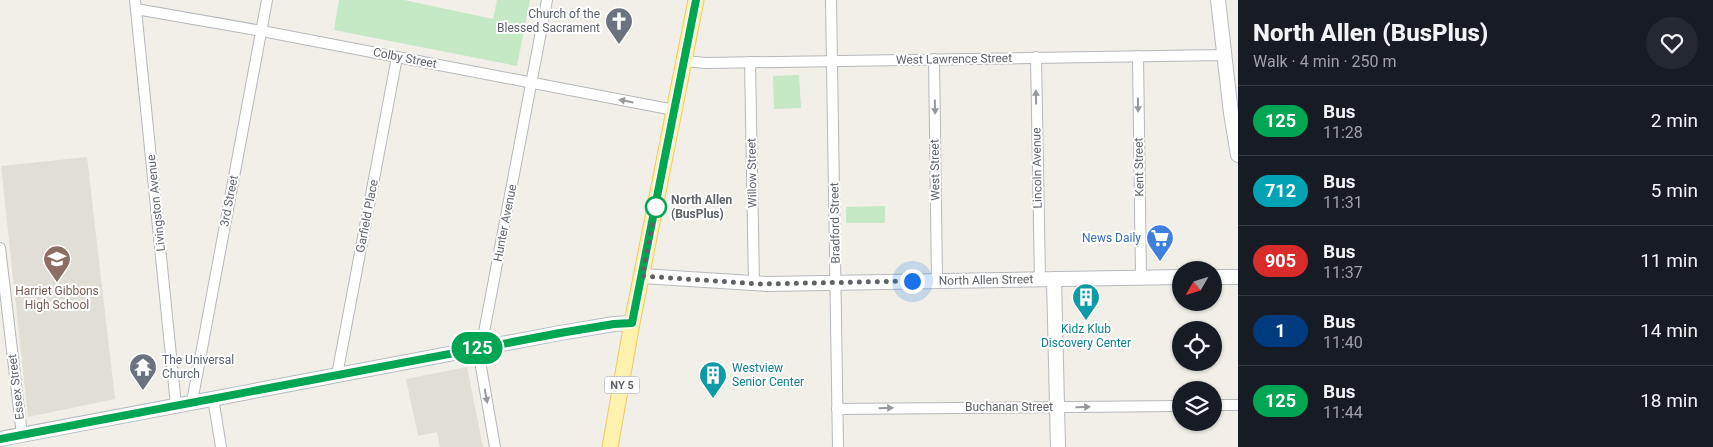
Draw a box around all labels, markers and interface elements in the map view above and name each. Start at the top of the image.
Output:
church icon: Church of the Blessed Sacrament [604,6,634,45]
place label: Church of the Blessed Sacrament [497,7,600,35]
button: heart [1646,17,1698,69]
text: North Allen (BusPlus) [1253,19,1488,47]
street label: Colby Street [372,45,438,71]
street label: West Lawrence Street [896,51,1012,67]
text: Walk · 4 min · 250 m [1253,52,1397,71]
one-way arrow [1032,89,1040,105]
one-way arrow [618,96,634,104]
one-way arrow [1134,97,1142,113]
one-way arrow [931,100,939,116]
text: Bus [1323,100,1356,123]
text: 2 min [1651,109,1698,132]
text: 125 [1265,110,1296,131]
text: 11:28 [1323,123,1363,142]
street label: Lincoln Avenue [1029,127,1045,209]
street label: Kent Street [1131,137,1147,197]
street label: Willow Street [744,138,760,208]
street label: West Street [927,139,943,201]
street label: Livingston Avenue [144,154,168,252]
text: Bus [1323,170,1356,193]
street label: 3rd Street [217,174,241,228]
street label: Garfield Place [353,178,381,254]
text: 5 min [1651,179,1698,202]
text: 712 [1265,180,1296,201]
street label: Bradford Street [827,182,843,264]
street label: Hunter Avenue [491,183,519,263]
place label: North Allen (BusPlus) [671,193,733,221]
text: 11:31 [1323,193,1363,212]
marker: North Allen (BusPlus) [645,196,667,218]
supermarket icon: News Daily [1145,223,1175,262]
place label: News Daily [1082,231,1141,245]
text: Bus [1323,240,1356,263]
school or university icon: Harriet Gibbons High School [42,244,72,283]
text: 11 min [1640,249,1698,272]
text: 905 [1265,250,1296,271]
north arrow [1172,261,1222,311]
map controls [1172,261,1222,431]
text: 11:37 [1323,263,1363,282]
your location [900,269,925,294]
street label: North Allen Street [939,272,1033,288]
building icon: Kidz Klub Discovery Center [1071,282,1101,321]
place label: Harriet Gibbons High School [15,284,99,312]
text: Bus [1323,310,1356,333]
text: 14 min [1640,319,1698,342]
text: 1 [1275,320,1286,341]
button: locate [1172,321,1222,371]
place label: Kidz Klub Discovery Center [1041,322,1131,350]
line badge: 125 [448,332,506,364]
text: 11:40 [1323,333,1363,352]
text: 125 [462,337,492,358]
temple icon: The Universal Church [128,352,158,391]
street label: Essex Street [5,353,27,421]
place label: The Universal Church [162,353,234,381]
building icon: Westview Senior Center [698,360,728,399]
place label: Westview Senior Center [732,361,804,389]
road number: NY 5 [604,376,640,394]
text: Bus [1323,380,1356,403]
button: layers [1172,381,1222,431]
one-way arrow [483,389,491,405]
text: 18 min [1640,389,1698,412]
text: 125 [1265,390,1296,411]
street label: Buchanan Street [965,400,1053,414]
one-way arrow [1076,403,1092,411]
text: 11:44 [1323,403,1363,422]
one-way arrow [878,404,894,412]

